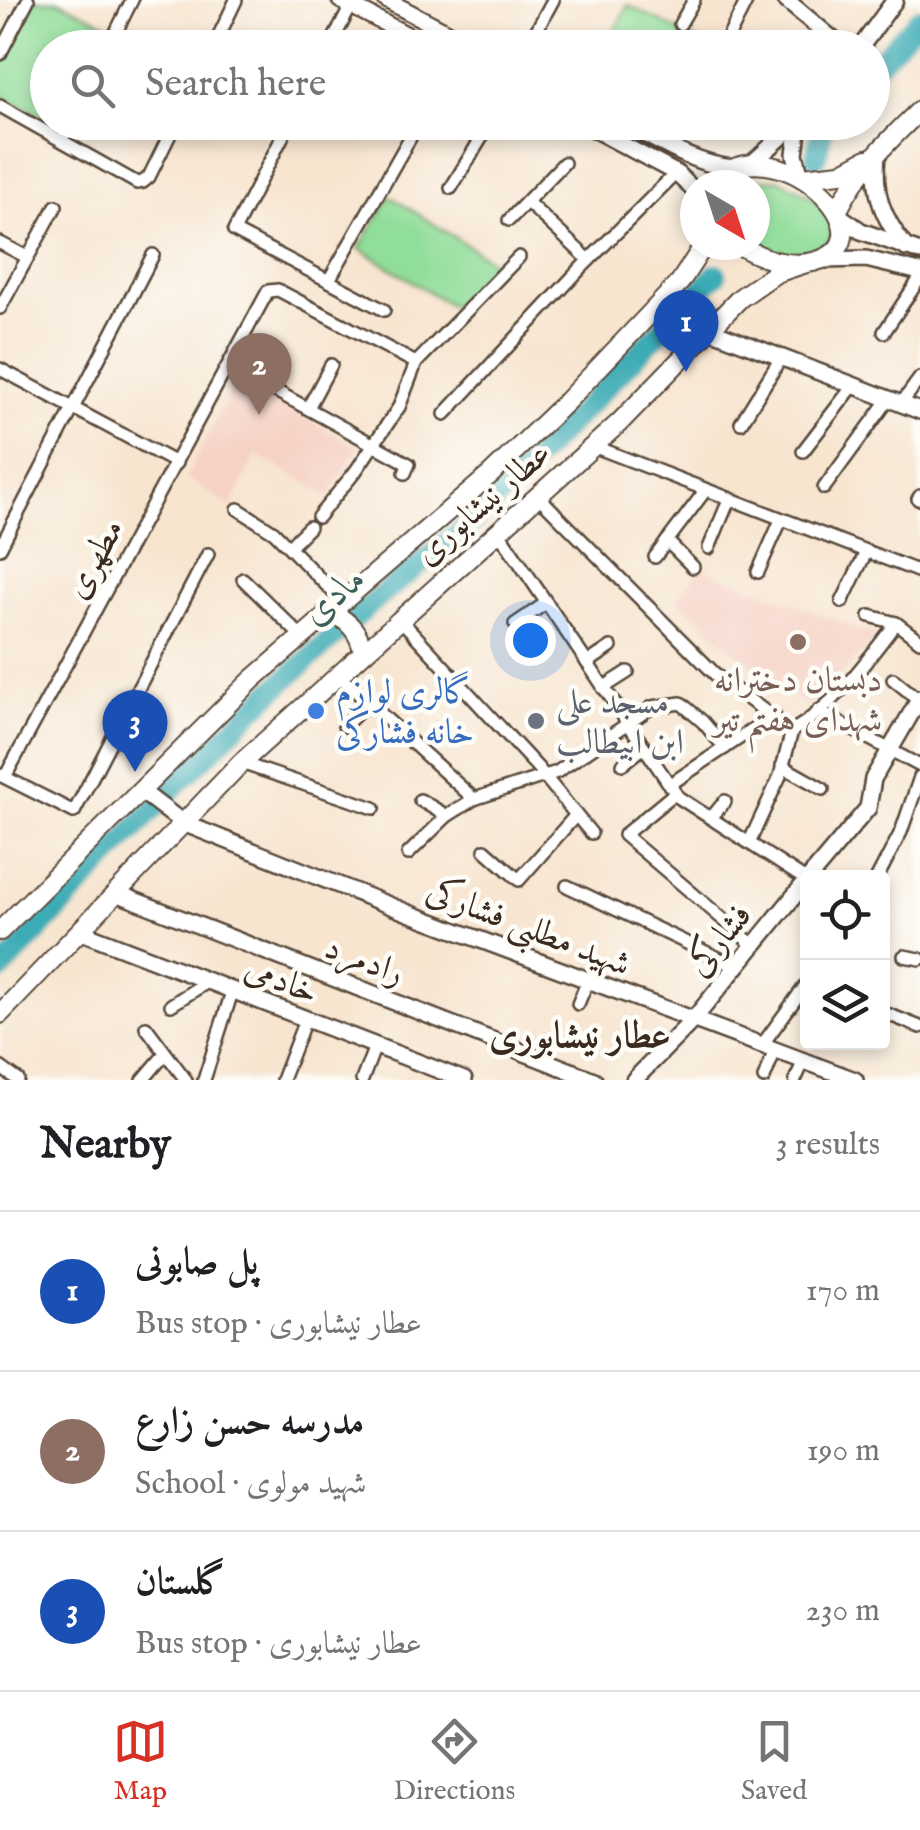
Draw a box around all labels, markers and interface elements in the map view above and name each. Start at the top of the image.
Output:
search box [30,30,890,140]
icon: search [65,58,120,113]
text: Search here [145,61,326,109]
north arrow [680,170,770,260]
pin: 1 [654,290,718,372]
pin: 2 [226,332,292,415]
street label: عطار نیشابوری [406,432,562,576]
street label: مطهری [55,511,136,607]
water label: مادی [293,556,377,637]
your location [505,615,556,666]
marker: دبستان دخترانه شهدای هفتم تیر [787,631,809,653]
place label: دبستان دخترانه شهدای هفتم تیر [711,659,882,754]
place label: گالری لوازم خانه فشارکی [336,670,474,756]
place label: مسجد علی ابن ابیطالب [556,681,684,766]
pin: 3 [102,690,168,772]
marker: گالری لوازم خانه فشارکی [305,700,327,722]
marker: مسجد علی ابن ابیطالب [525,710,547,732]
street label: شهید مطلبی فشارکی [418,867,637,992]
map controls [800,870,890,1050]
button: locate [800,870,890,960]
street label: فشارکی [675,894,763,986]
street label: رادمرد [318,926,410,997]
street label: خادمی [238,947,324,1016]
button: layers [800,960,890,1050]
district label: عطار نیشابوری [489,1013,671,1061]
text: Nearby [40,1119,171,1172]
text: 3 results [776,1125,880,1166]
text: پل صابونی [135,1239,258,1287]
text: 1 [67,1271,78,1312]
text: 170 m [806,1271,880,1312]
text: Bus stop · عطار نیشابوری [135,1304,422,1345]
text: مدرسه حسن زارع [135,1399,364,1447]
text: 2 [65,1431,80,1472]
text: 190 m [807,1431,880,1472]
text: School · شهید مولوی [135,1464,366,1505]
text: گلستان [135,1559,226,1607]
text: 3 [67,1591,78,1632]
text: 230 m [806,1591,880,1632]
text: Bus stop · عطار نیشابوری [135,1624,422,1665]
tab: Map [113,1714,168,1809]
tab: Directions [393,1714,515,1809]
tab: Saved [741,1714,807,1809]

